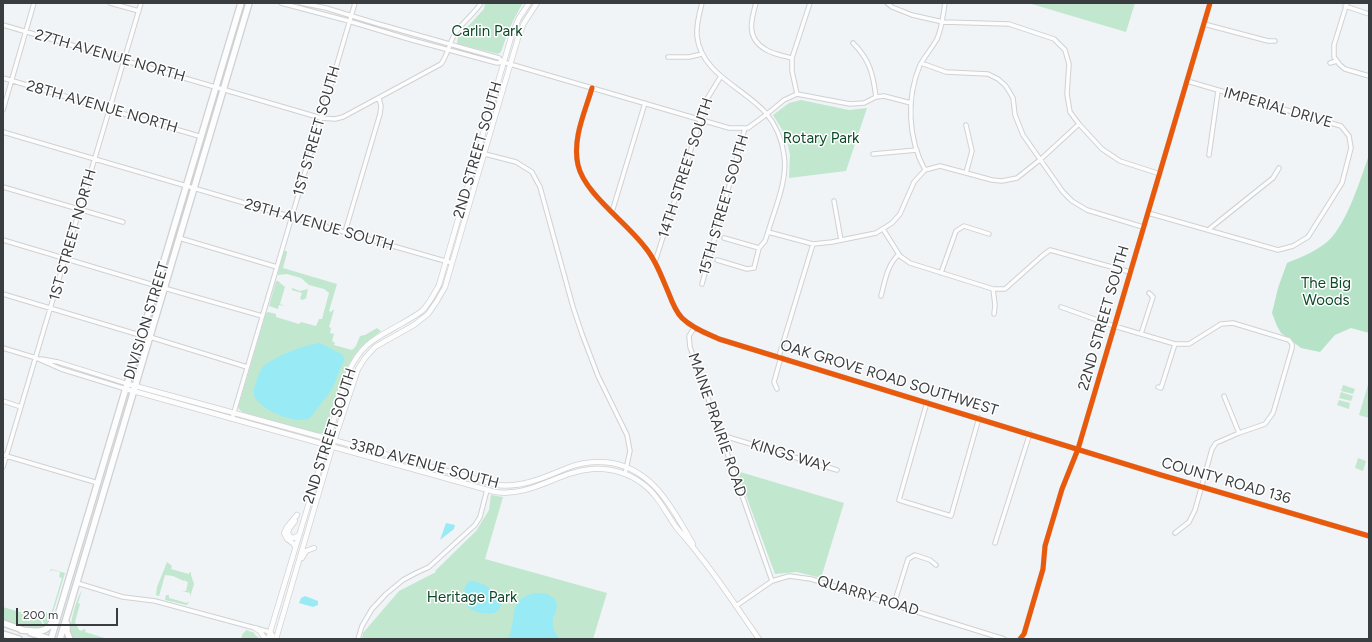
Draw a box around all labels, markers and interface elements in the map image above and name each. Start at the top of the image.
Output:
park label: Carlin Park [452,23,522,41]
street label: 27TH AVENUE NORTH [33,26,187,86]
street label: 1ST STREET SOUTH [290,64,344,198]
street label: 28TH AVENUE NORTH [24,77,180,137]
street label: 2ND STREET SOUTH [450,80,506,220]
street label: IMPERIAL DRIVE [1221,84,1335,132]
street label: 14TH STREET SOUTH [655,96,717,240]
park label: Rotary Park [783,130,859,148]
street label: 15TH STREET SOUTH [695,133,753,277]
street label: 1ST STREET NORTH [46,167,100,303]
street label: 29TH AVENUE SOUTH [242,195,396,255]
street label: 22ND STREET SOUTH [1075,243,1133,393]
street label: DIVISION STREET [121,260,173,382]
park label: The Big Woods [1301,275,1351,310]
street label: OAK GROVE ROAD SOUTHWEST [778,336,1000,420]
street label: MAINE PRAIRIE ROAD [684,351,750,499]
street label: 2ND STREET SOUTH [300,366,360,506]
street label: 33RD AVENUE SOUTH [347,435,501,493]
street label: KINGS WAY [748,435,832,477]
street label: COUNTY ROAD 136 [1159,454,1293,508]
street label: QUARRY ROAD [815,572,921,620]
park label: Heritage Park [427,589,517,607]
scale bar [18,600,120,626]
text: 200 m [23,608,58,622]

